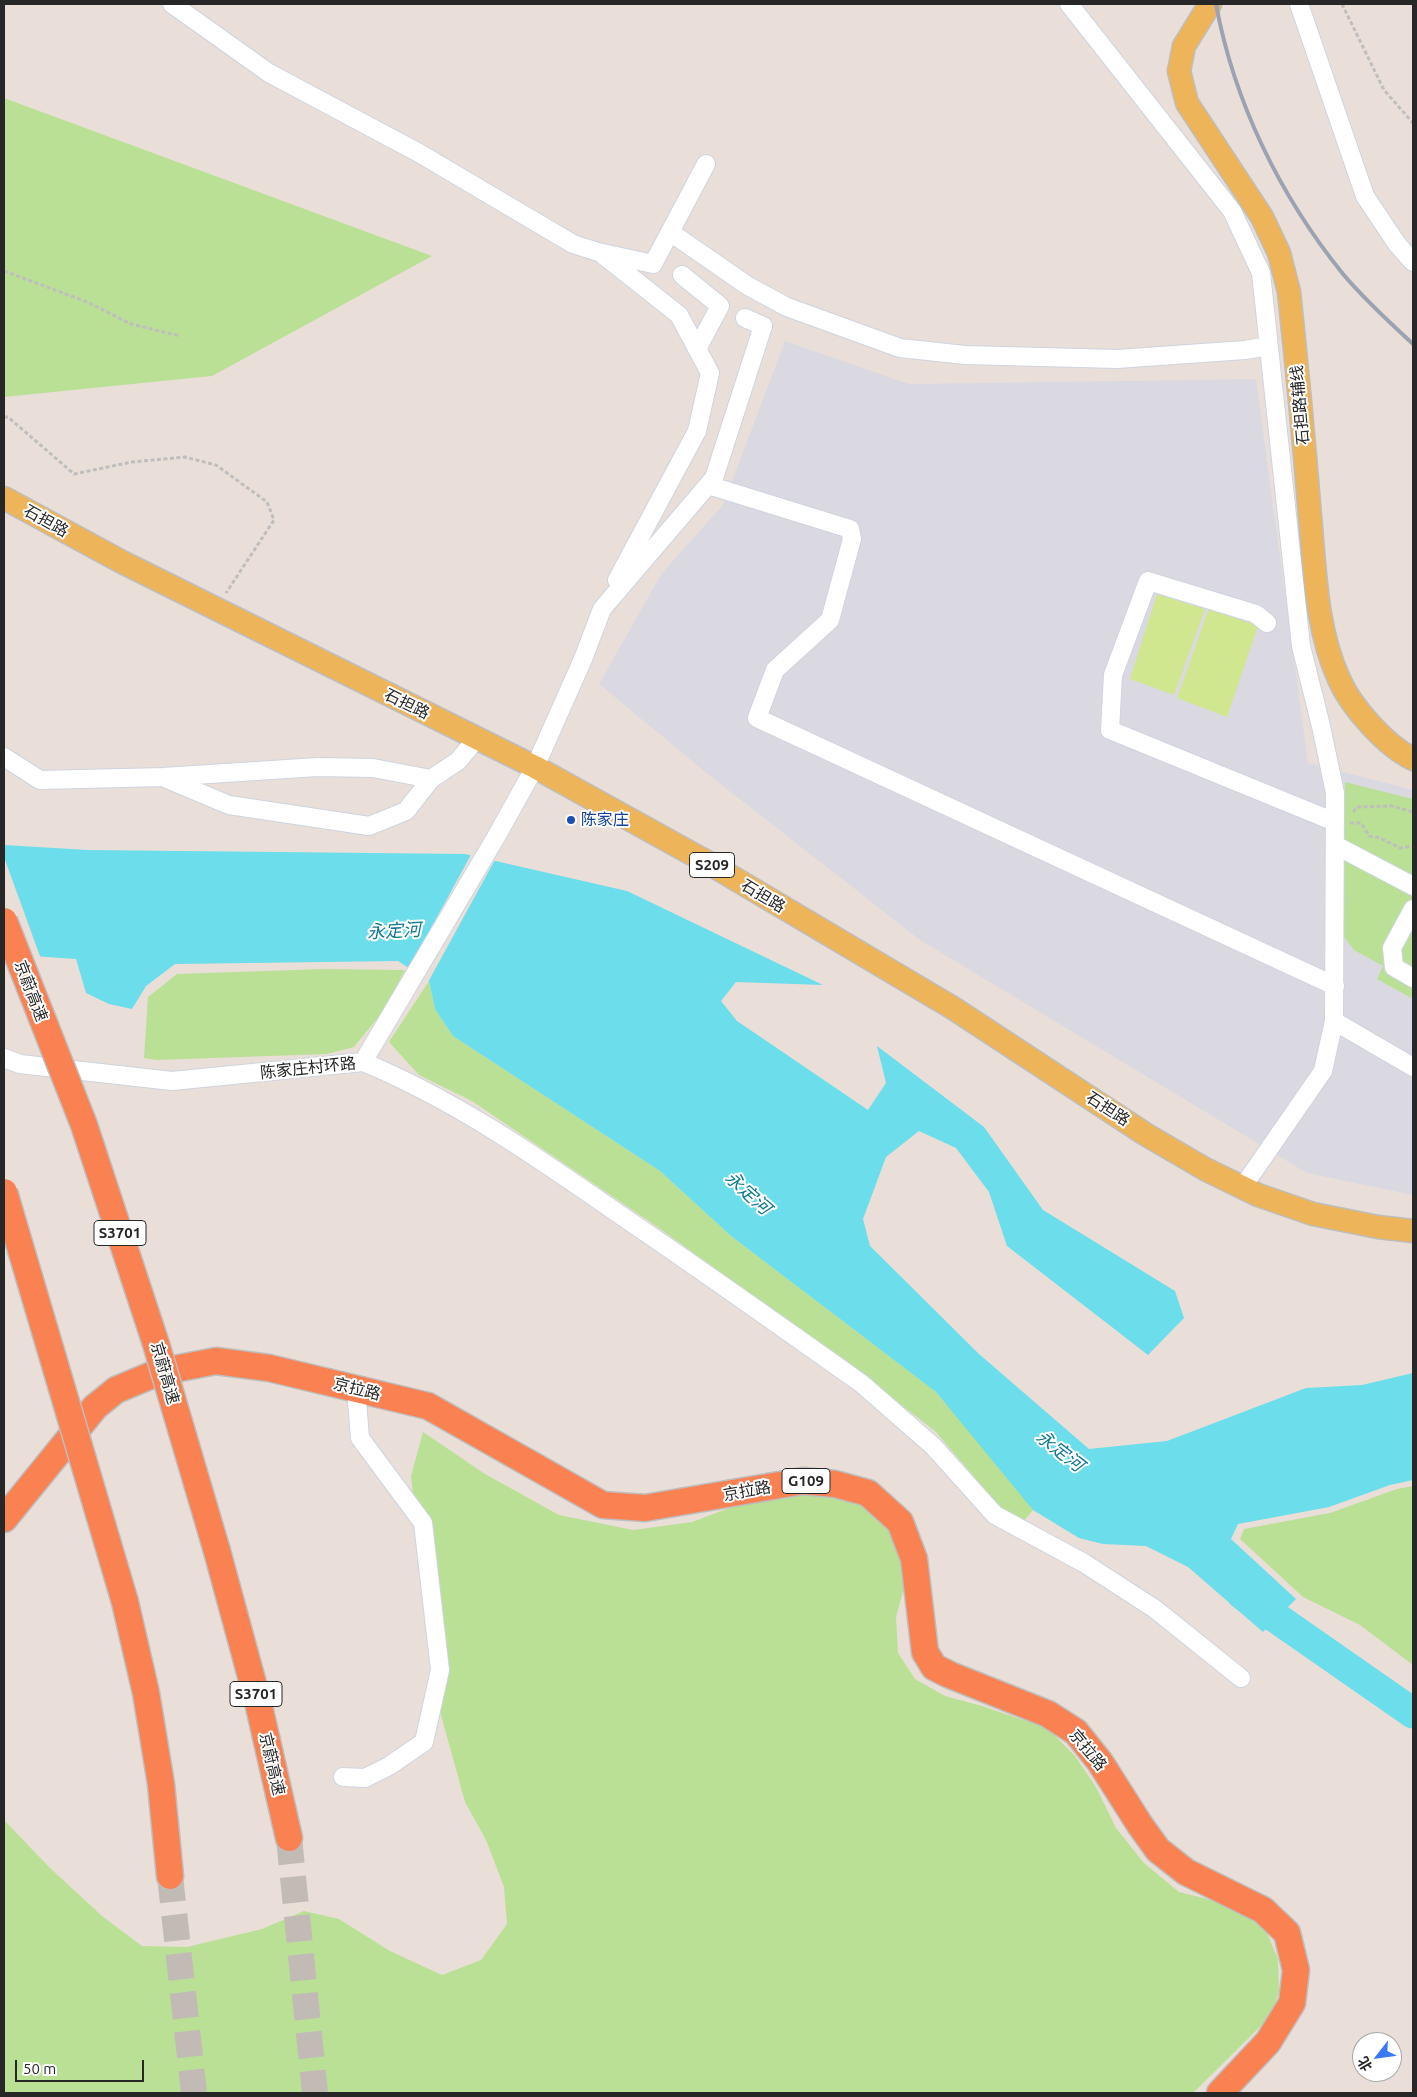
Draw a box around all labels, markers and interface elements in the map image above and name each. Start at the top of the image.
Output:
street label: 石担路辅线 [1287,364,1313,446]
street label: 石担路 [20,501,72,541]
street label: 石担路 [381,685,433,723]
place label: 陈家庄 [581,810,629,830]
marker: 陈家庄 [565,814,577,826]
road number: S209 [690,852,734,878]
street label: 石担路 [737,875,789,917]
water label: 永定河 [366,919,422,943]
street label: 京蔚高速 [11,958,51,1024]
street label: 陈家庄村环路 [259,1053,357,1083]
street label: 石担路 [1083,1088,1133,1130]
water label: 永定河 [721,1167,775,1219]
road number: S3701 [94,1220,146,1246]
street label: 京蔚高速 [147,1340,183,1406]
street label: 京拉路 [331,1374,383,1404]
water label: 永定河 [1032,1426,1088,1476]
road number: G109 [782,1468,830,1494]
street label: 京拉路 [722,1477,772,1505]
road number: S3701 [230,1682,282,1706]
street label: 京拉路 [1065,1725,1111,1775]
street label: 京蔚高速 [255,1731,289,1797]
north arrow [1352,2032,1402,2082]
scale bar [18,2050,146,2082]
text: 北 [1354,2054,1375,2074]
text: 50 m [23,2060,56,2077]

